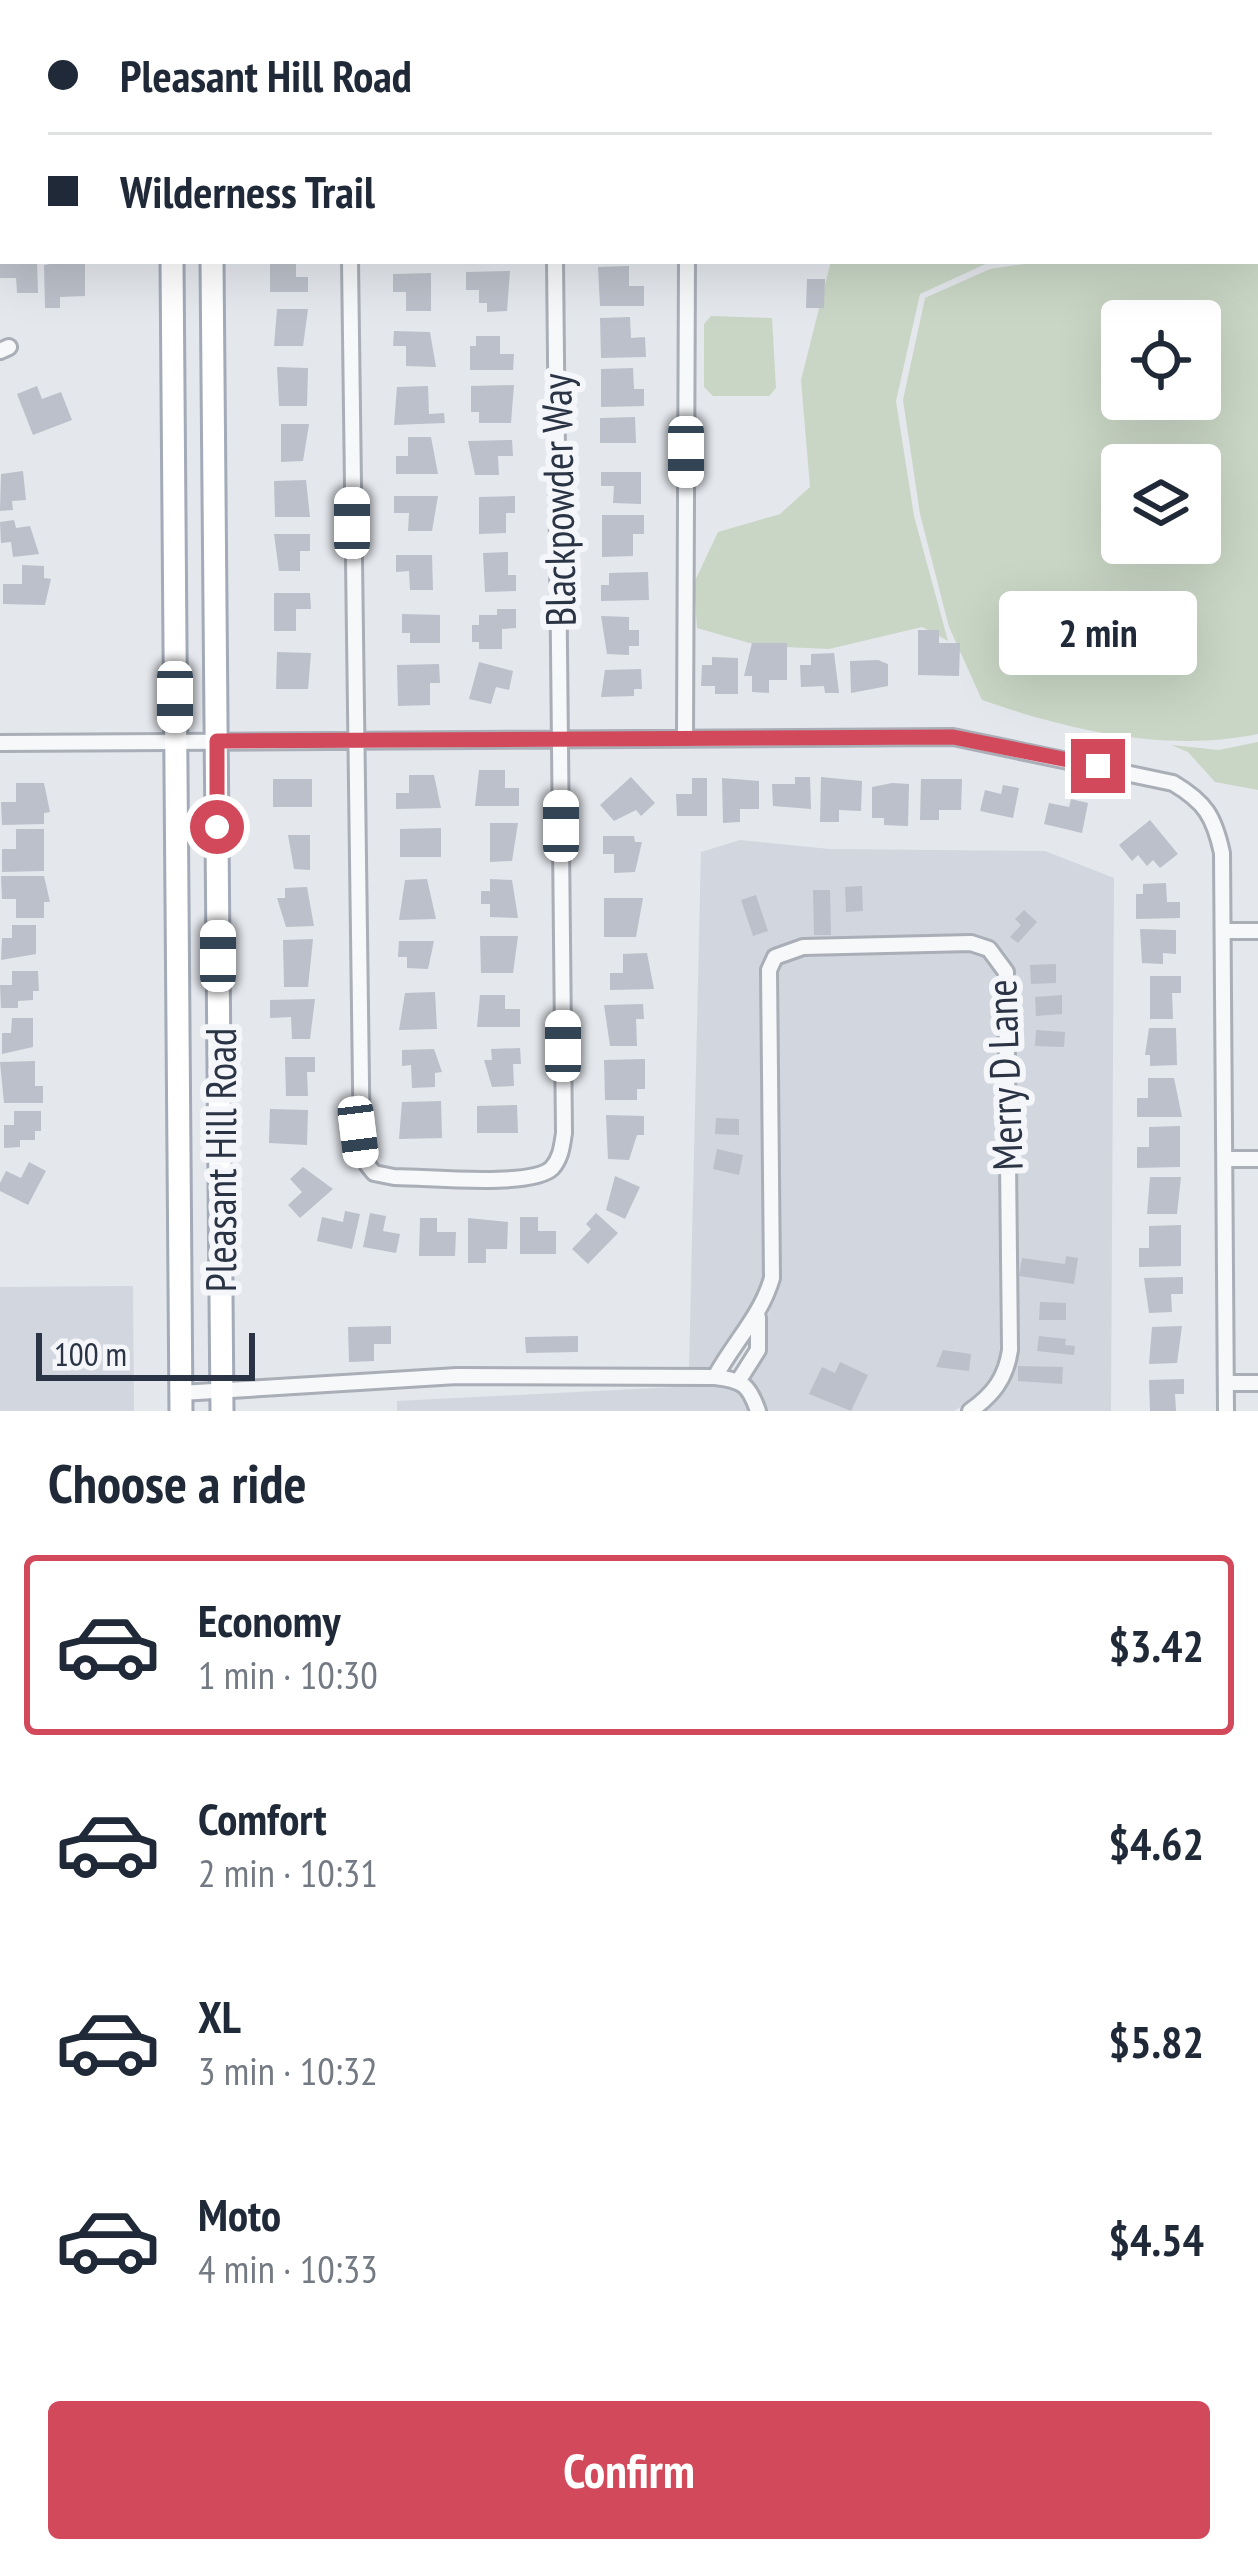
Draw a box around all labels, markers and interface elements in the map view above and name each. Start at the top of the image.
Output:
text: Pleasant Hill Road [120,46,412,104]
text: Wilderness Trail [120,162,375,220]
map controls [1101,300,1221,564]
button: locate [1101,300,1221,420]
street label: Blackpowder Way [528,373,588,627]
car [668,416,704,488]
button: layers [1101,444,1221,564]
car [334,487,370,559]
callout: 2 min [999,592,1197,676]
text: 2 min [1059,607,1137,658]
car [157,661,193,733]
route end [1071,739,1125,793]
car [543,790,579,862]
route start [190,800,244,854]
car [200,920,236,992]
street label: Merry D Lane [973,979,1035,1171]
car [545,1010,581,1082]
street label: Pleasant Hill Road [193,1028,248,1292]
car [336,1094,380,1170]
scale bar [36,1327,255,1380]
text: 100 m [54,1332,127,1375]
text: Choose a ride [48,1448,307,1518]
icon: car [54,1591,162,1699]
text: Economy [198,1591,341,1649]
text: $3.42 [1108,1616,1204,1674]
text: 1 min · 10:30 [198,1649,378,1700]
icon: car [54,1789,162,1897]
text: Comfort [198,1789,327,1847]
text: $4.62 [1108,1814,1204,1872]
text: 2 min · 10:31 [198,1847,378,1898]
icon: car [54,1987,162,2095]
text: XL [198,1987,241,2045]
text: $5.82 [1108,2012,1204,2070]
text: 3 min · 10:32 [198,2045,378,2096]
icon: car [54,2185,162,2293]
text: Moto [198,2185,281,2243]
text: $4.54 [1108,2210,1204,2268]
text: 4 min · 10:33 [198,2243,378,2294]
button: Confirm [48,2401,1210,2539]

